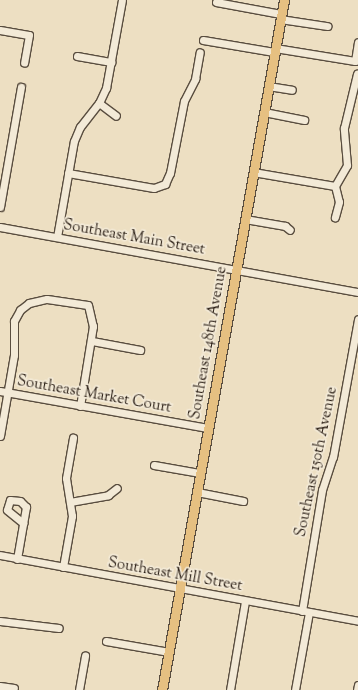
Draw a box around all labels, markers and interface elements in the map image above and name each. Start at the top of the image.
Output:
street label: Southeast Main Street [62,217,206,259]
street label: Southeast 148th Avenue [187,265,231,421]
street label: Southeast Market Court [16,373,172,417]
street label: Southeast 150th Avenue [292,385,342,539]
street label: Southeast Mill Street [106,554,244,596]

